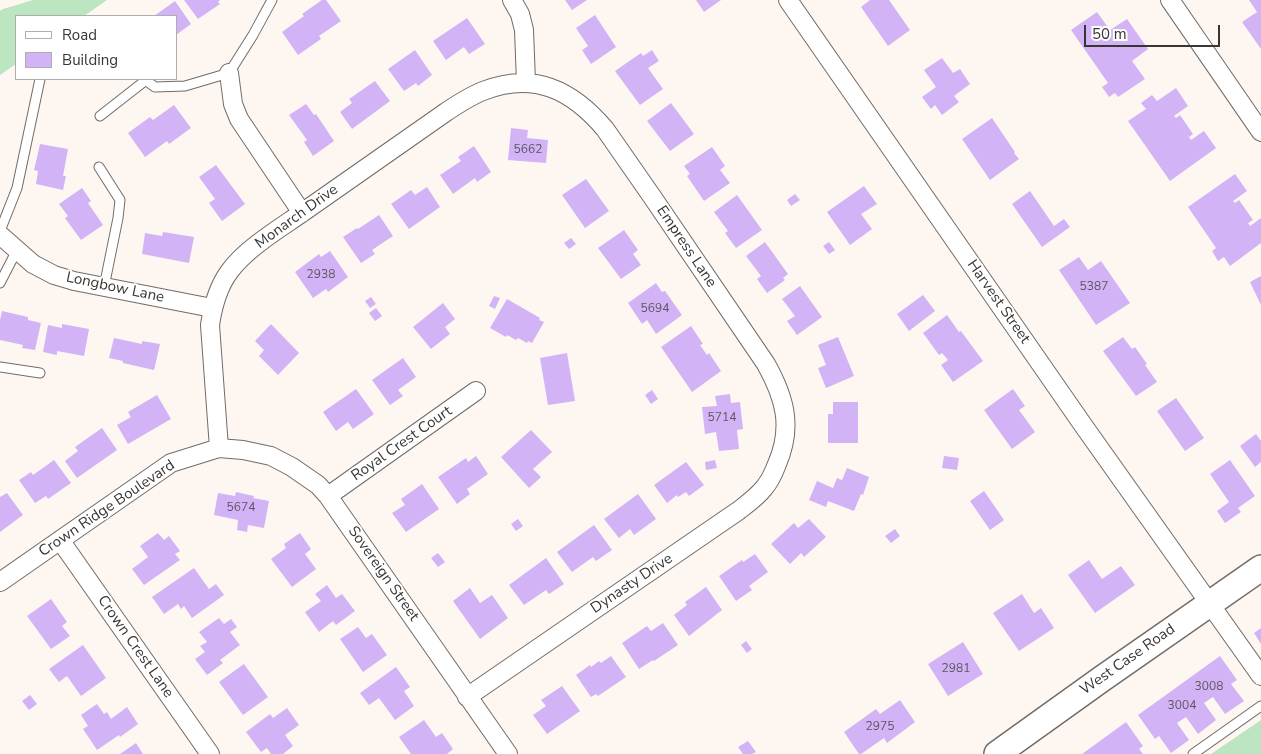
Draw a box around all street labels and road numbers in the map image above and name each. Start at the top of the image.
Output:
street label: Monarch Drive [252,181,342,253]
street label: Empress Lane [652,203,720,291]
street label: Harvest Street [963,257,1033,347]
street label: Longbow Lane [64,269,166,307]
street label: Royal Crest Court [348,403,456,485]
street label: Crown Ridge Boulevard [36,457,178,561]
street label: Sovereign Street [344,523,422,625]
street label: Dynasty Drive [588,550,676,618]
street label: Crown Crest Lane [93,592,177,702]
street label: West Case Road [1077,621,1179,699]

